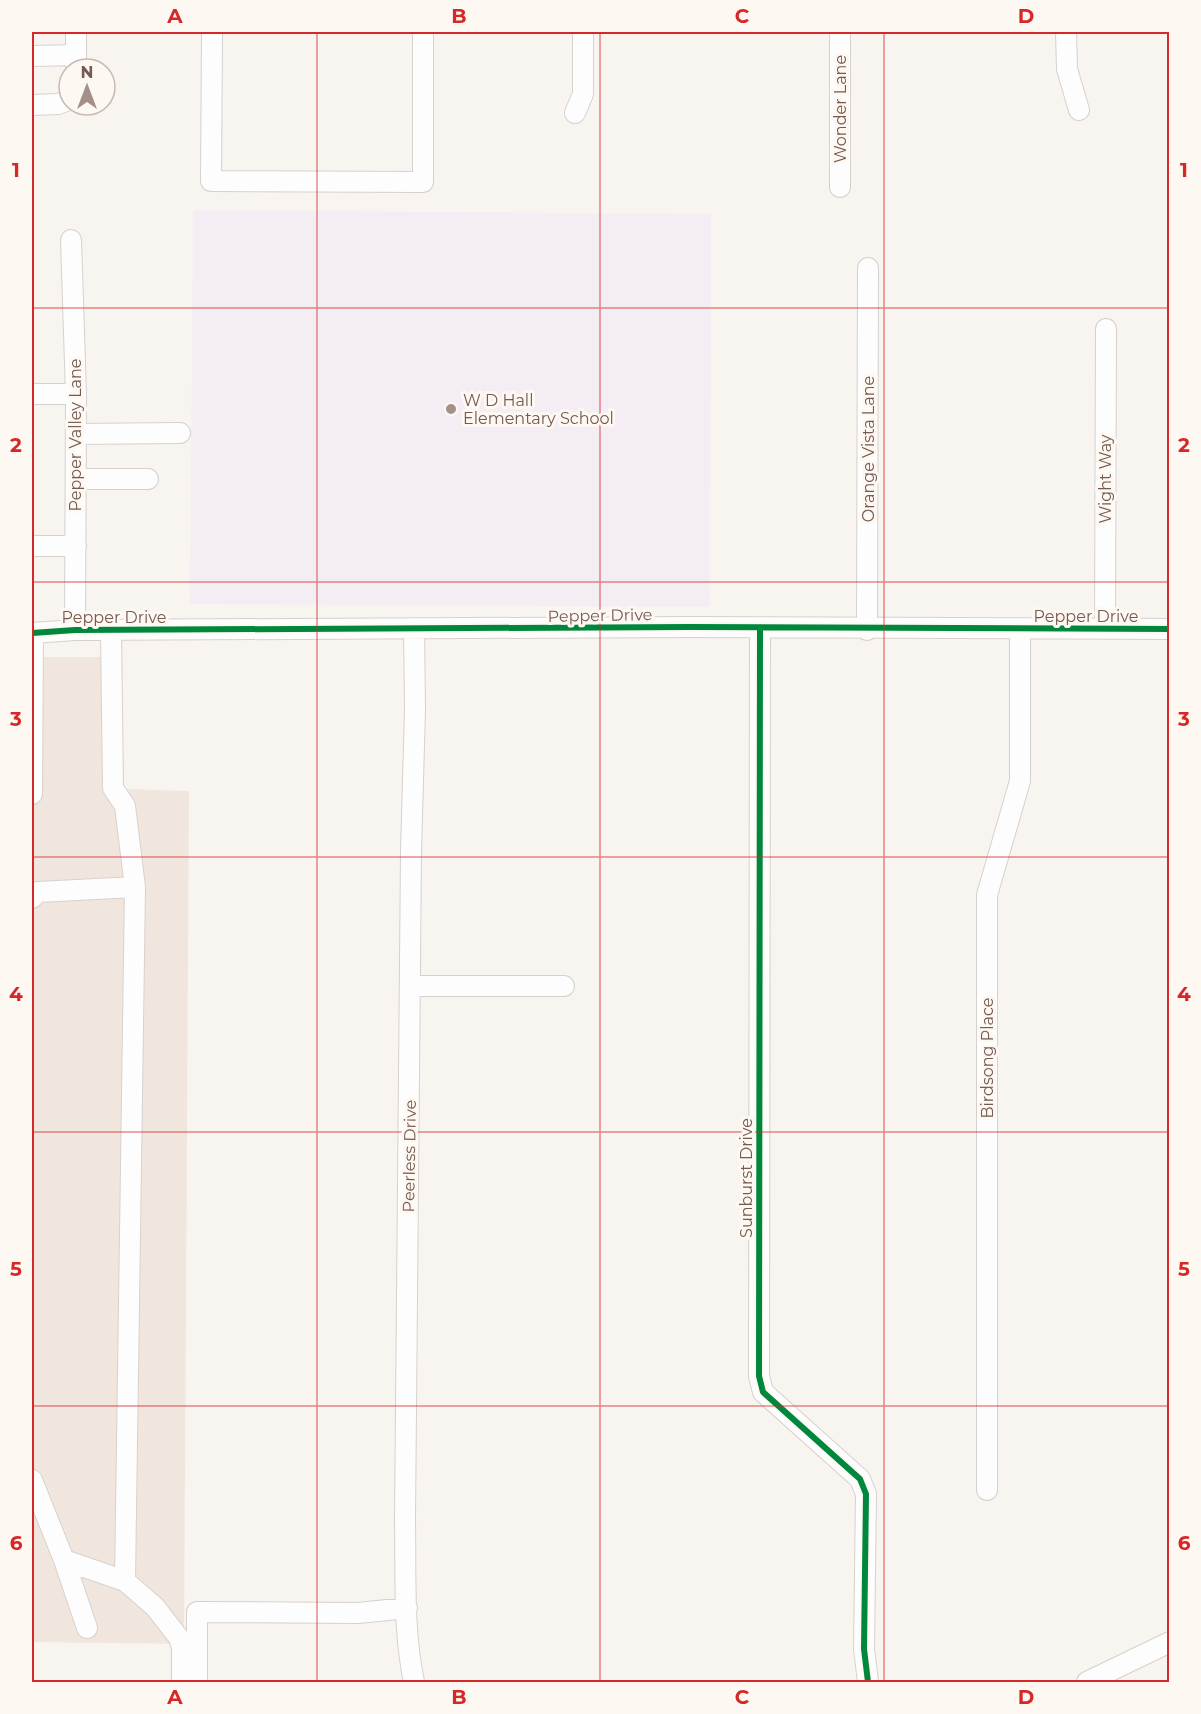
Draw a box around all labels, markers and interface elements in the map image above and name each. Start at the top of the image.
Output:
text: A [166,4,183,28]
text: B [451,4,467,28]
text: C [735,4,750,28]
text: D [1018,4,1034,28]
street label: Wonder Lane [831,55,850,163]
north arrow [57,57,117,117]
text: N [81,63,93,82]
text: 1 [12,158,20,182]
text: 1 [1180,158,1188,182]
street label: Pepper Valley Lane [66,358,85,512]
street label: Orange Vista Lane [859,376,878,522]
place label: W D Hall Elementary School [463,391,614,428]
marker: W D Hall Elementary School [444,402,458,416]
text: 2 [10,433,22,457]
text: 2 [1178,433,1190,457]
street label: Wight Way [1096,434,1115,523]
street label: Pepper Drive [547,605,653,626]
street label: Pepper Drive [1034,607,1138,626]
street label: Pepper Drive [62,608,166,627]
text: 3 [9,707,22,731]
text: 3 [1177,707,1190,731]
text: 4 [9,982,23,1006]
text: 4 [1177,982,1191,1006]
street label: Birdsong Place [978,998,997,1119]
street label: Peerless Drive [399,1100,420,1212]
street label: Sunburst Drive [737,1118,756,1238]
text: 5 [10,1257,22,1281]
text: 5 [1178,1257,1190,1281]
text: 6 [10,1531,23,1555]
text: 6 [1178,1531,1191,1555]
text: A [166,1685,183,1709]
text: B [451,1685,467,1709]
text: C [735,1685,750,1709]
text: D [1018,1685,1034,1709]

